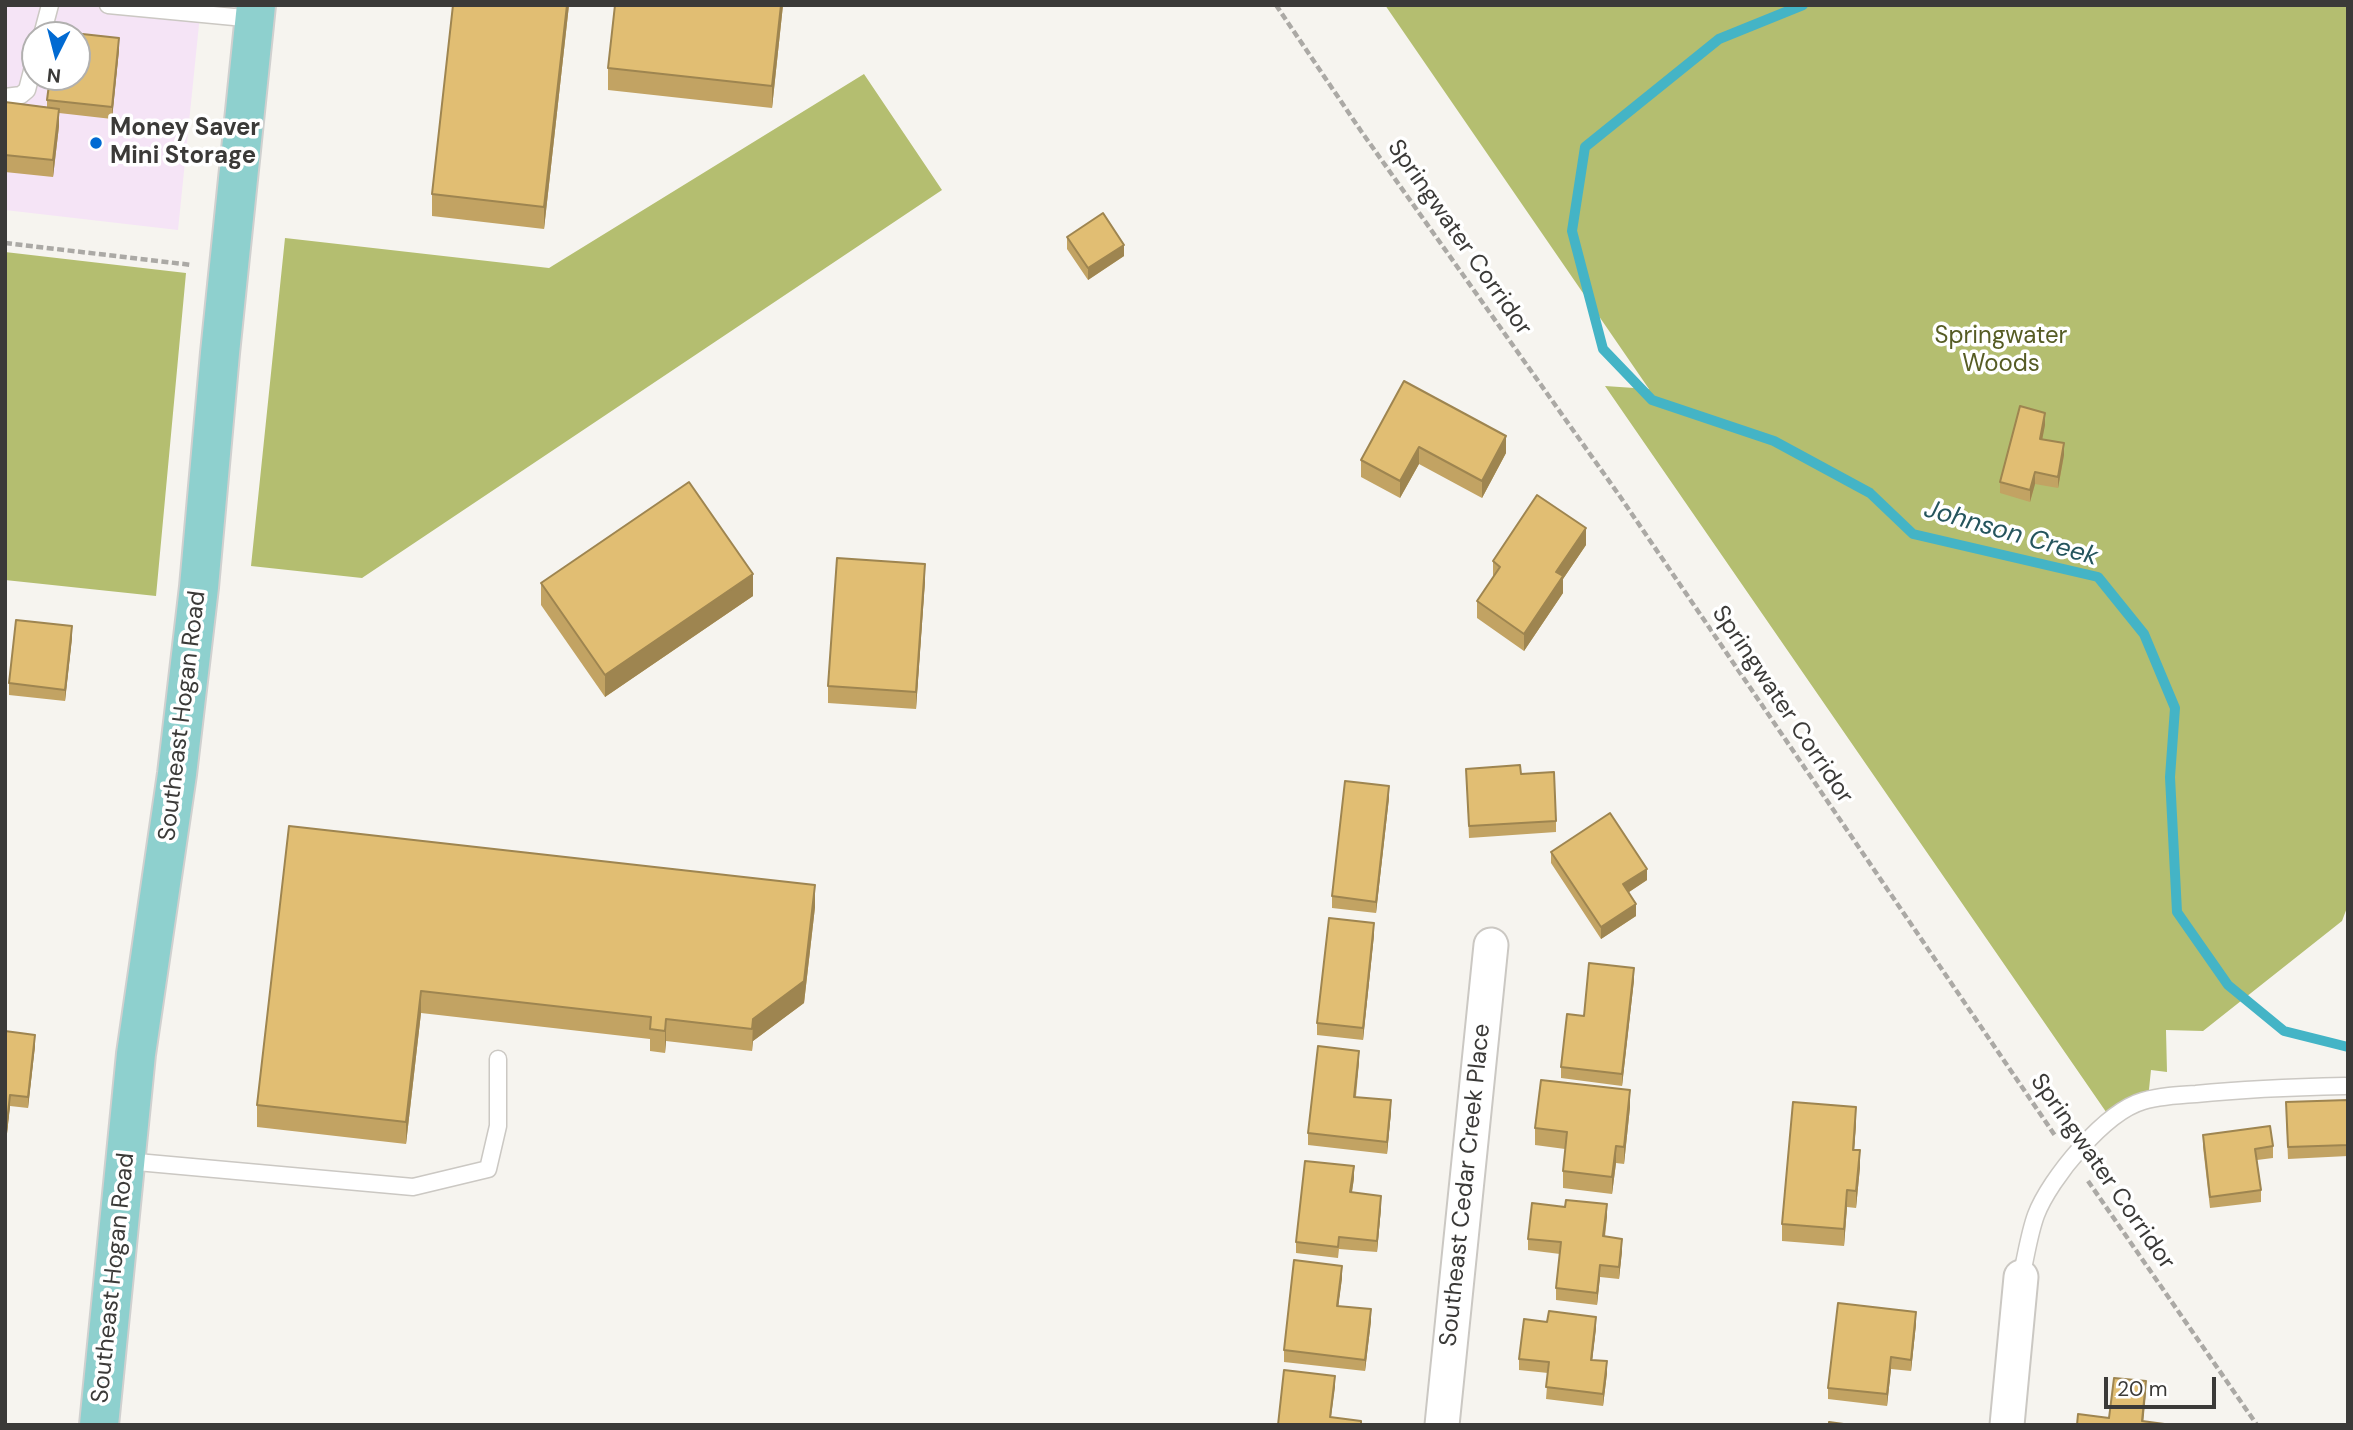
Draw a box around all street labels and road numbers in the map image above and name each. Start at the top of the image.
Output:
street label: Springwater Corridor [1381,135,1537,341]
street label: Southeast Hogan Road [153,589,213,843]
street label: Springwater Corridor [1705,601,1859,809]
street label: Southeast Cedar Creek Place [1435,1022,1497,1348]
street label: Springwater Corridor [2024,1069,2180,1275]
street label: Southeast Hogan Road [87,1151,141,1405]

